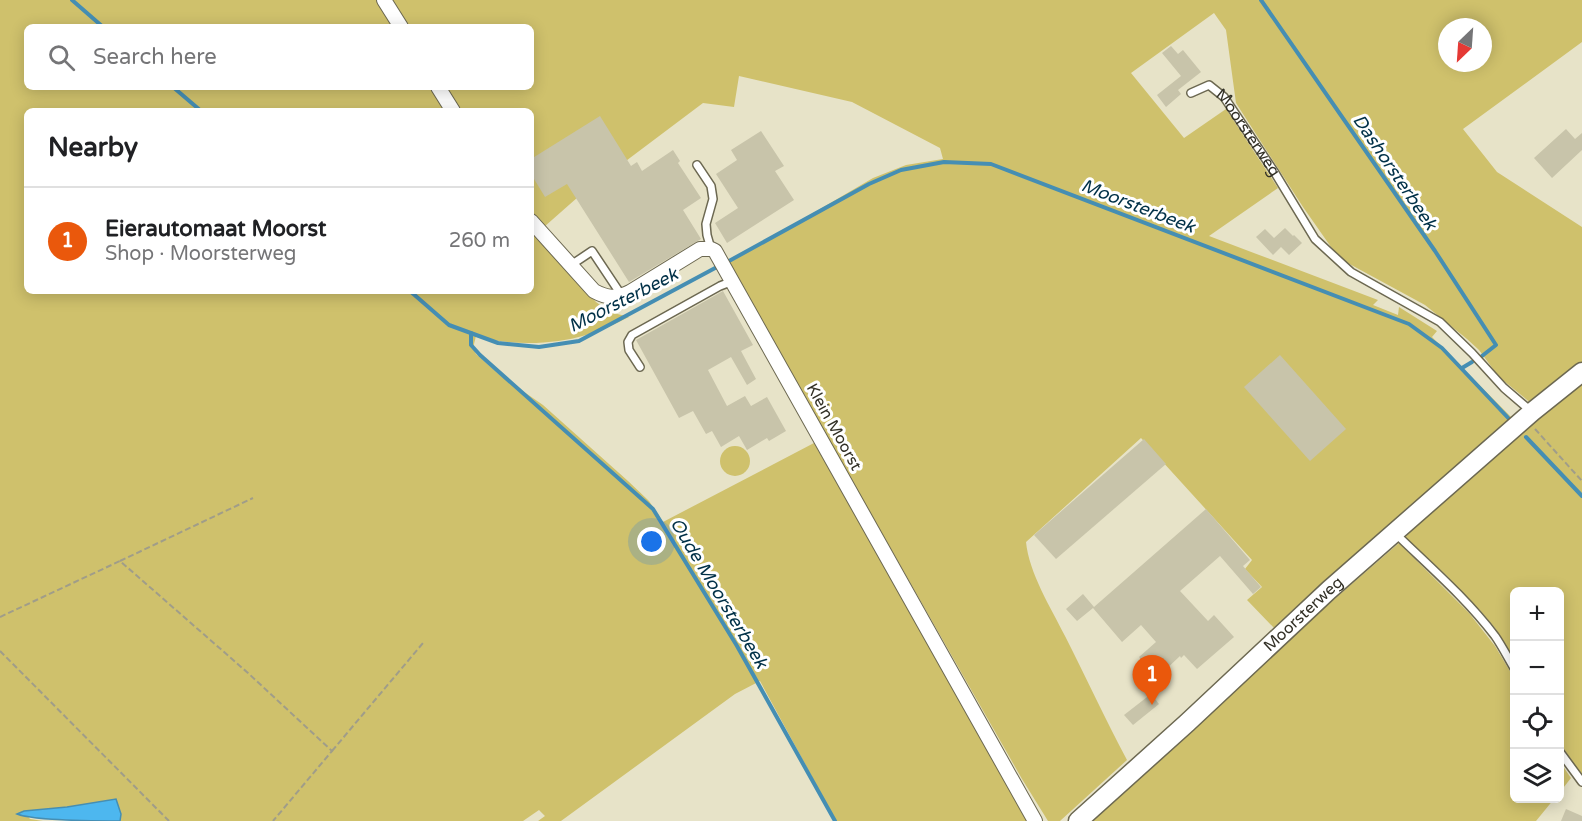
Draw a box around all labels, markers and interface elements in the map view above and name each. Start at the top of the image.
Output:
north arrow [1438,18,1492,72]
search box [24,24,534,90]
icon: search [45,41,78,74]
text: Search here [93,44,217,70]
street label: Moorsterweg [1212,84,1285,180]
water label: Dashorsterbeek [1348,110,1442,235]
text: Nearby [48,132,138,163]
water label: Moorsterbeek [1078,174,1199,238]
text: Eierautomaat Moorst [105,216,326,242]
text: 1 [61,229,74,253]
text: 260 m [449,229,510,253]
text: Shop · Moorsterweg [105,242,296,266]
water label: Moorsterbeek [565,262,682,337]
street label: Klein Moorst [802,380,866,474]
water label: Oude Moorsterbeek [665,514,773,673]
your location [637,527,666,556]
street label: Moorsterweg [1260,572,1347,656]
map controls [1510,587,1564,803]
button: + [1510,587,1564,641]
button: − [1510,641,1564,695]
pin: 1 [1132,656,1172,705]
button: locate [1510,695,1564,749]
button: layers [1510,749,1564,803]

